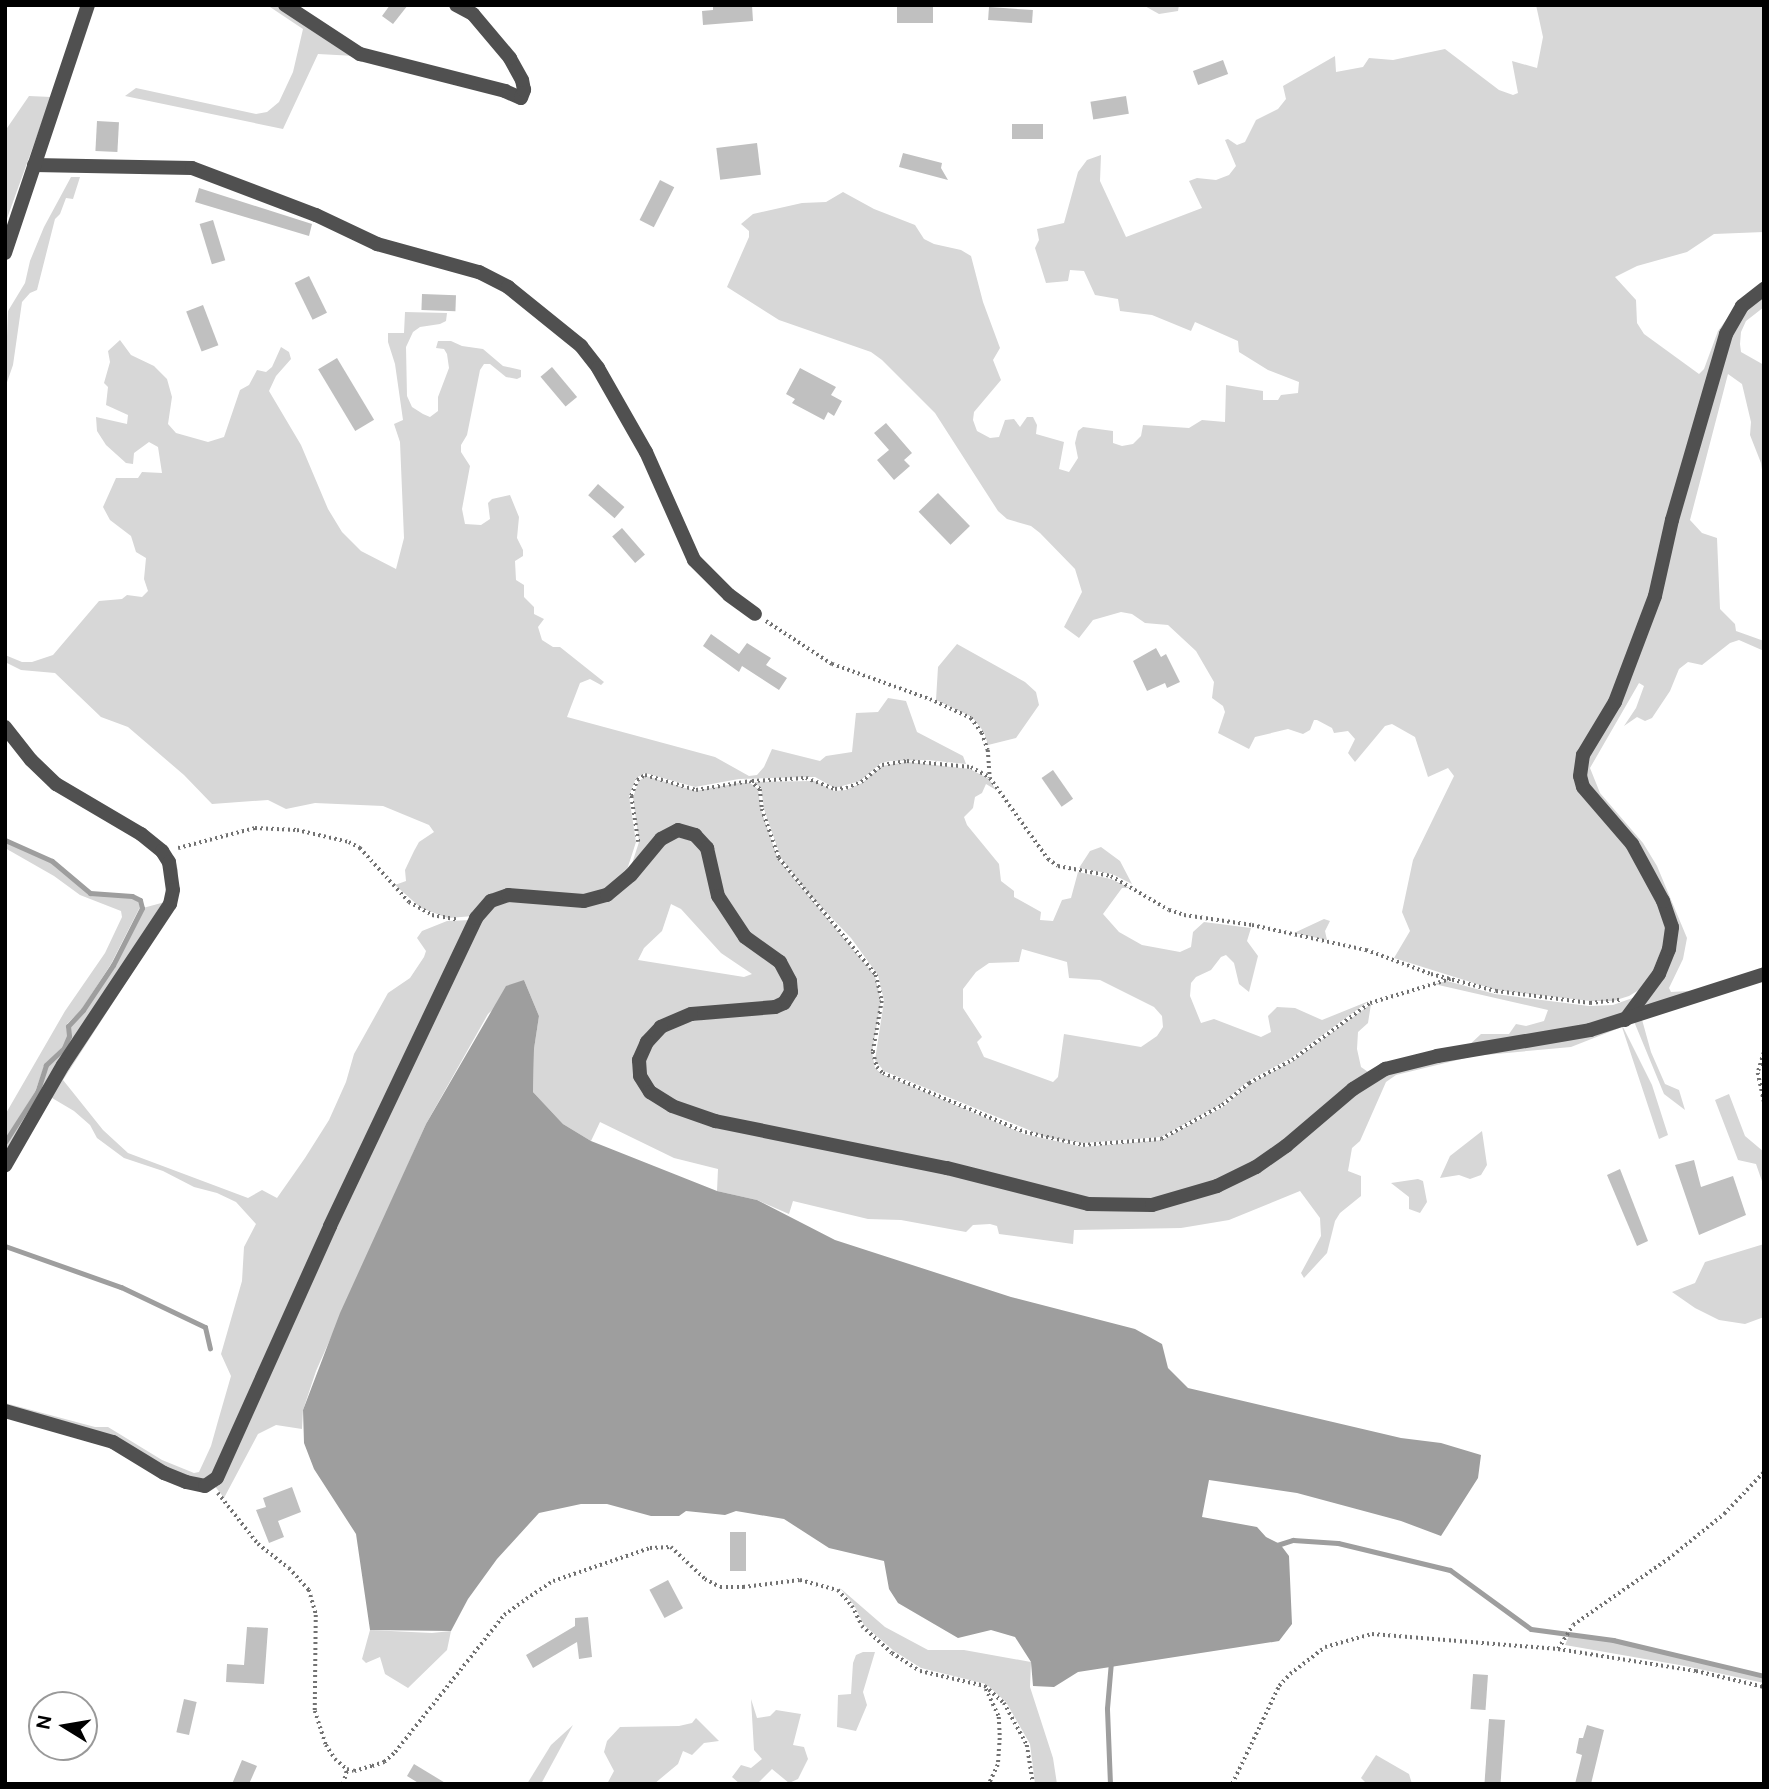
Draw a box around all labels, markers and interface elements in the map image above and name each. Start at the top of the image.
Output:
north arrow [28,1691,98,1761]
text: N [30,1713,57,1731]

